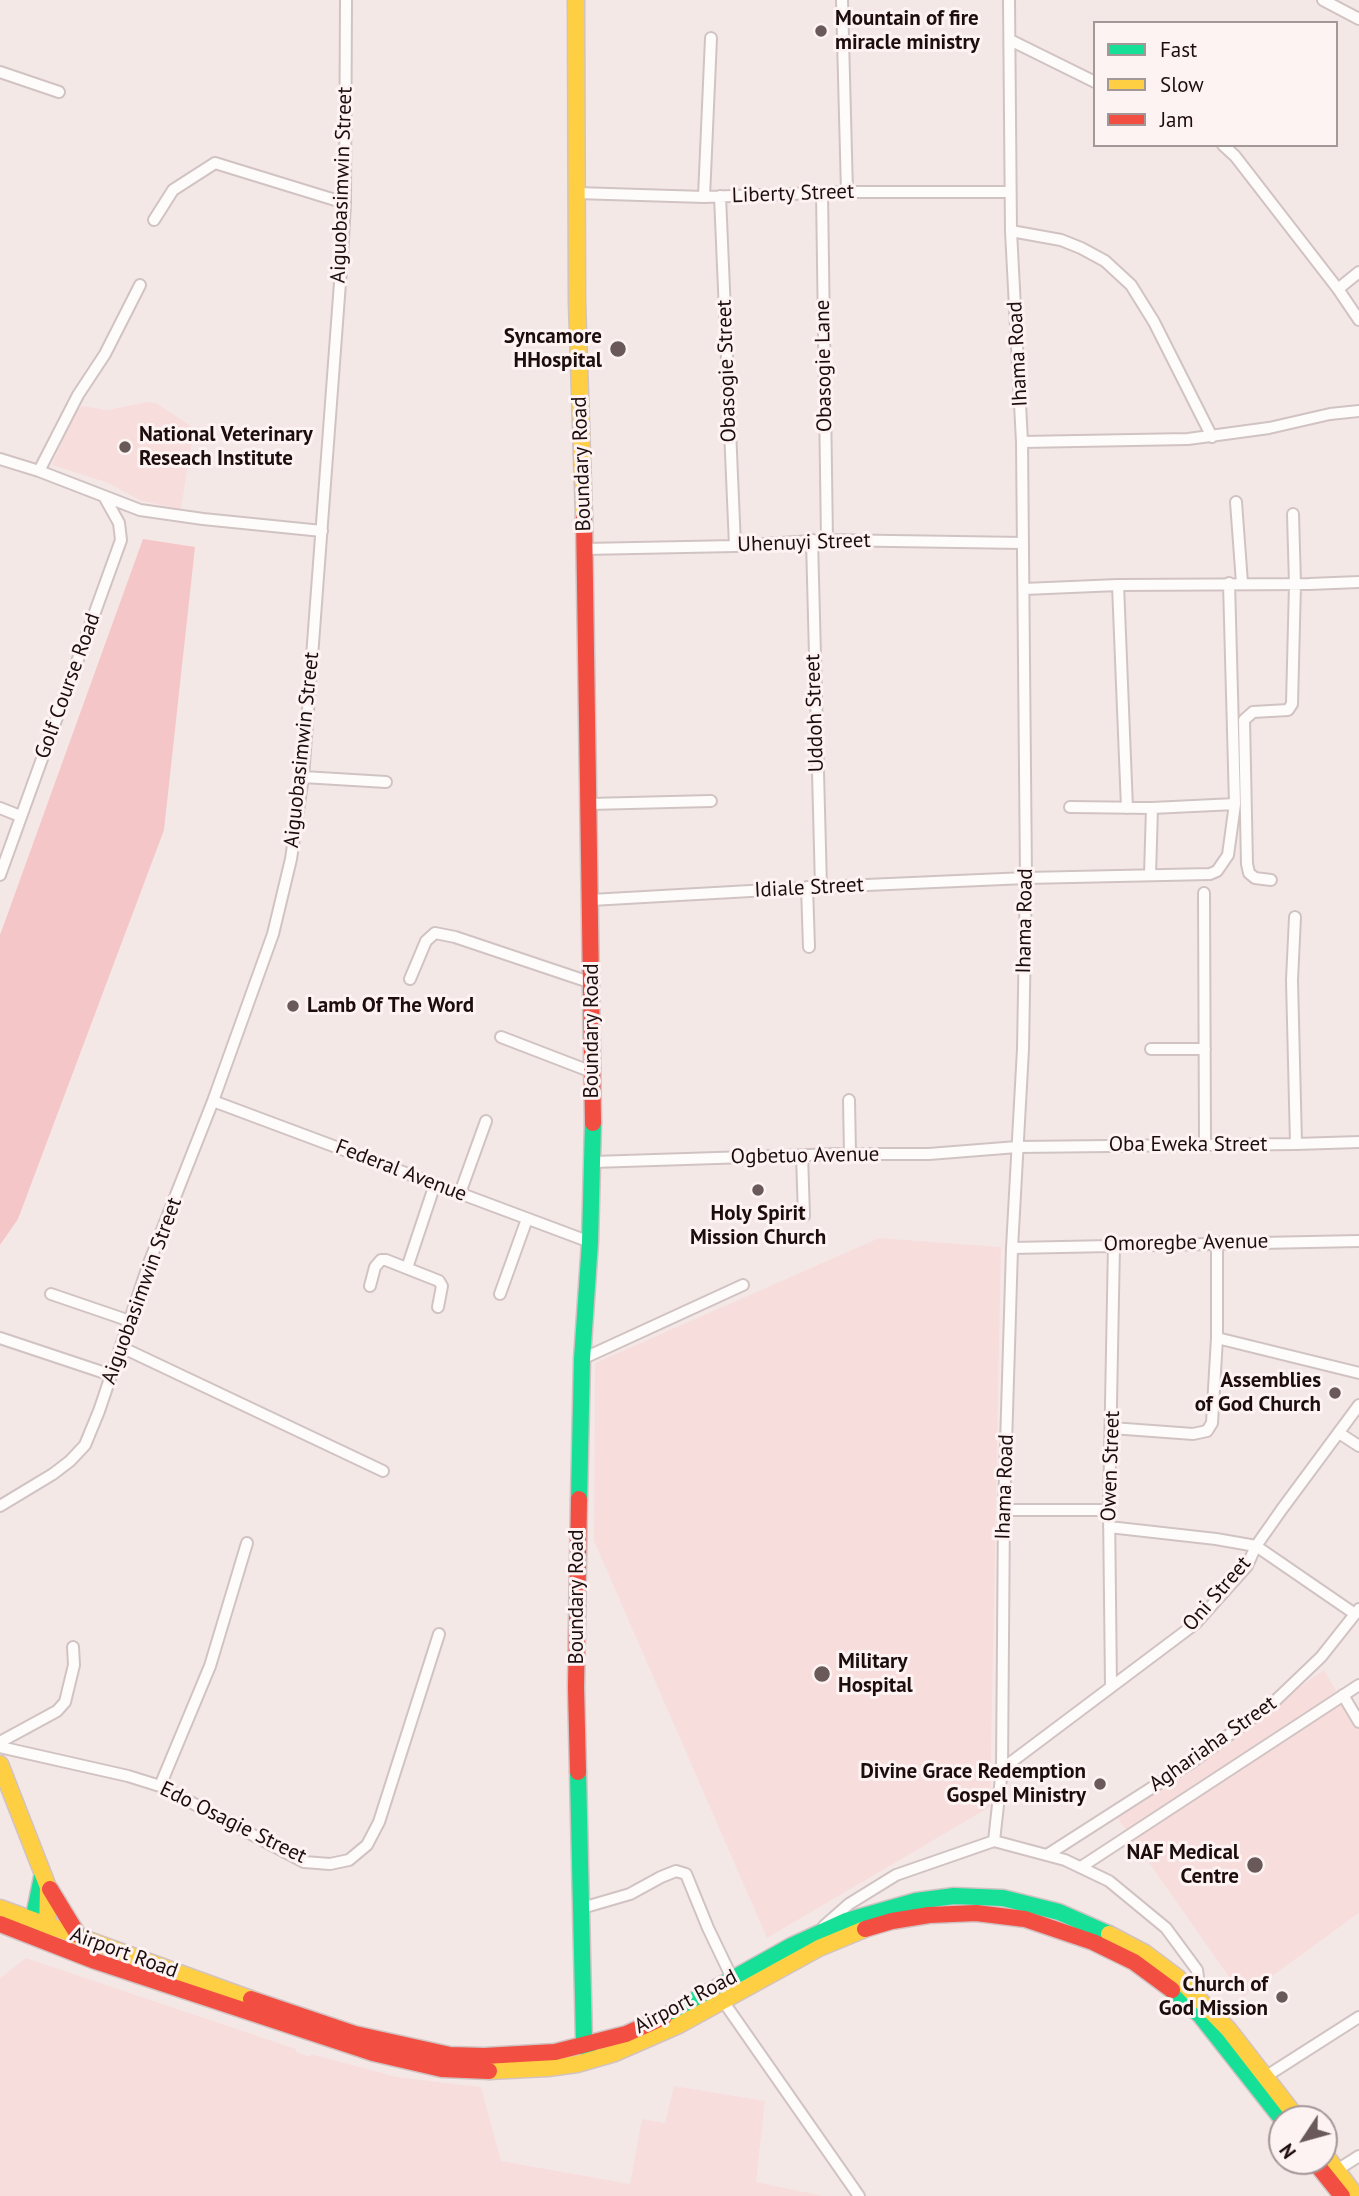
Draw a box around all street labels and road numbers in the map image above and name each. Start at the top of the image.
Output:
street label: Aiguobasimwin Street [326,86,358,284]
street label: Liberty Street [731,179,855,209]
street label: Obasogie Street [712,299,742,443]
street label: Obasogie Lane [810,300,838,432]
street label: Ihama Road [1003,301,1033,407]
street label: Boundary Road [567,396,597,532]
street label: Uhenuyi Street [737,528,871,558]
street label: Golf Course Road [30,610,106,762]
street label: Aiguobasimwin Street [279,651,325,849]
street label: Uddoh Street [800,653,830,773]
street label: Ihama Road [1011,868,1039,974]
street label: Idiale Street [754,873,864,903]
street label: Boundary Road [579,963,605,1099]
street label: Oba Eweka Street [1109,1132,1267,1158]
street label: Federal Avenue [332,1134,470,1208]
street label: Ogbetuo Avenue [731,1142,879,1170]
street label: Aiguobasimwin Street [96,1194,188,1388]
street label: Omoregbe Avenue [1103,1229,1269,1257]
street label: Owen Street [1096,1410,1126,1522]
street label: Ihama Road [991,1434,1019,1540]
street label: Boundary Road [564,1529,590,1665]
street label: Oni Street [1178,1552,1256,1636]
street label: Aghariaha Street [1145,1691,1281,1797]
street label: Edo Osagie Street [156,1777,310,1869]
street label: Airport Road [67,1922,181,1984]
street label: Airport Road [630,1964,742,2040]

